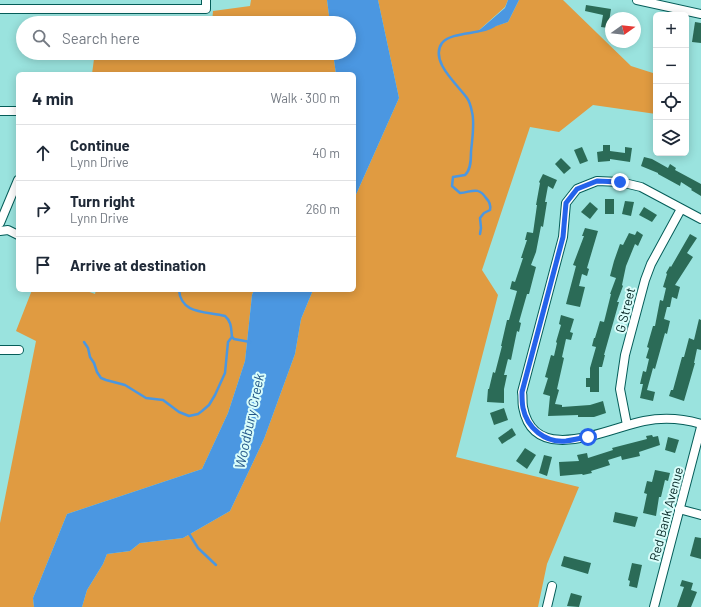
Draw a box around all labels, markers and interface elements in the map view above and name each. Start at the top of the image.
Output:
north arrow [605,12,641,48]
map controls [653,12,689,156]
button: + [653,12,689,48]
search box [16,16,356,60]
icon: search [30,27,52,49]
text: Search here [62,29,140,47]
button: − [653,48,689,84]
button: locate [653,84,689,120]
text: 4 min [32,88,74,108]
text: Walk · 300 m [270,90,340,106]
button: layers [653,120,689,156]
text: Continue [70,136,130,154]
icon: ahead [32,142,54,164]
text: 40 m [312,145,340,161]
text: Lynn Drive [70,154,129,170]
route end [611,173,629,191]
text: Turn right [70,192,135,210]
icon: right [32,198,54,220]
text: 260 m [306,201,340,217]
text: Lynn Drive [70,210,129,226]
icon: arrive [32,254,54,276]
text: Arrive at destination [70,256,206,274]
street label: G Street [612,286,638,334]
water label: Woodbury Creek [231,372,267,470]
route start [579,428,597,446]
street label: Red Bank Avenue [646,465,686,563]

